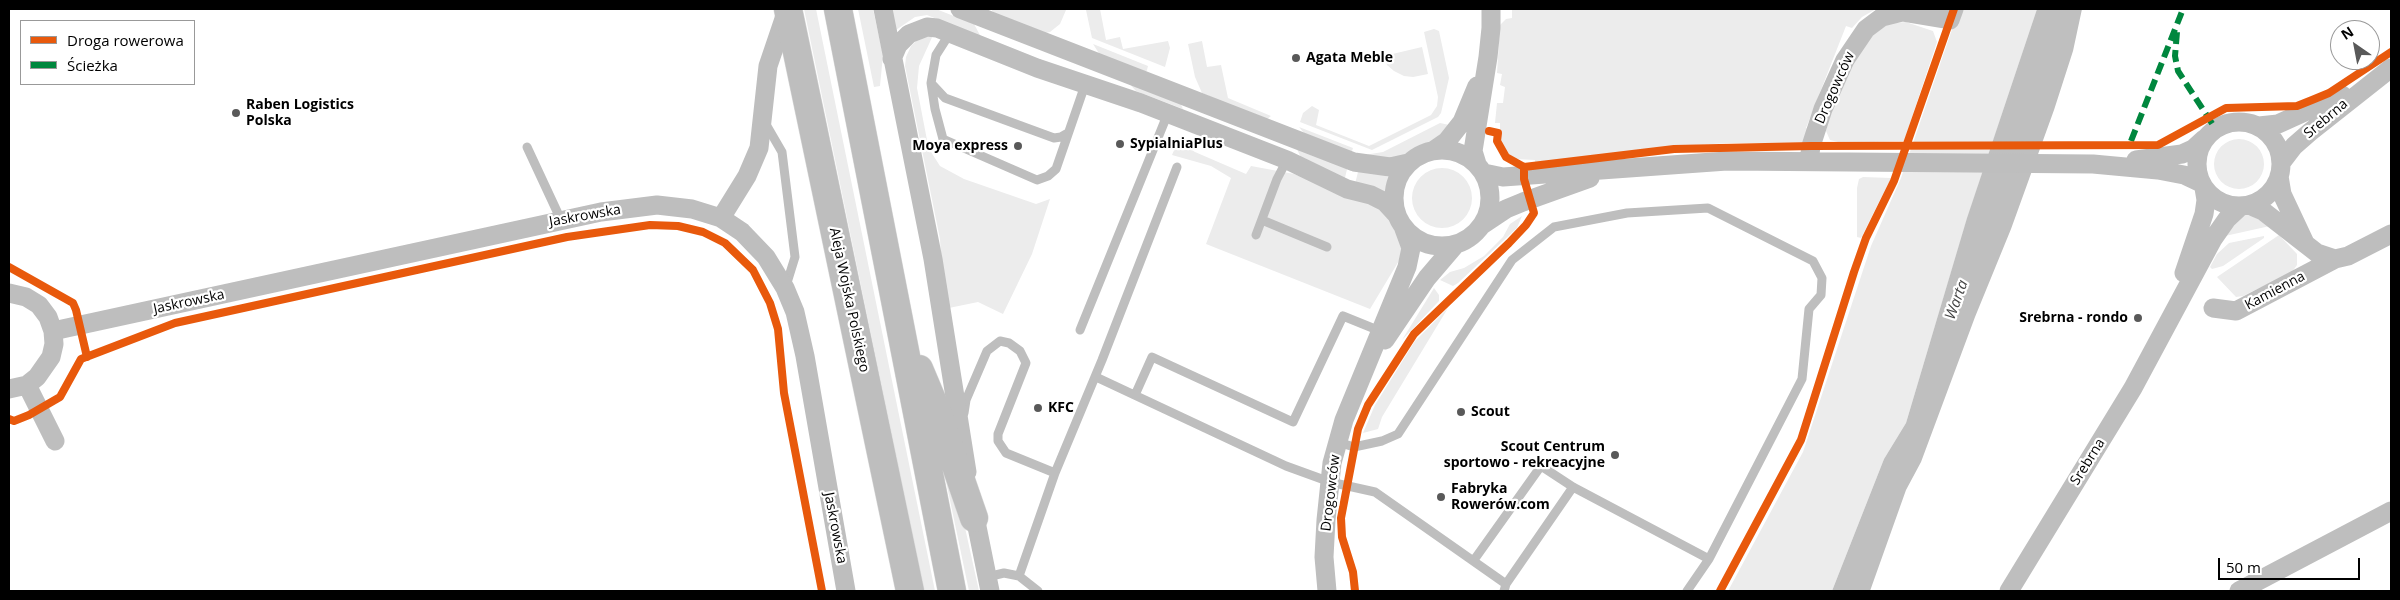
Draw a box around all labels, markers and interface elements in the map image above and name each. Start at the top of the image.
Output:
legend [20,20,195,85]
north arrow [2330,20,2380,70]
text: N [2337,22,2357,44]
text: Droga rowerowa [67,30,184,50]
street label: Drogowców [1812,49,1858,127]
place label: Agata Meble [1306,50,1393,66]
marker: Agata Meble [1290,52,1302,64]
text: Ścieżka [67,55,118,75]
street label: Srebrna [2301,96,2351,142]
place label: Raben Logistics Polska [246,97,354,130]
marker: Raben Logistics Polska [230,107,242,119]
place label: SypialniaPlus [1130,136,1223,152]
place label: Moya express [912,138,1008,154]
marker: SypialniaPlus [1114,138,1126,150]
marker: Moya express [1012,140,1024,152]
street label: Jaskrowska [548,201,622,231]
street label: Aleja Wojska Polskiego [825,226,873,374]
street label: Kamienna [2242,268,2308,314]
water label: Warta [1942,278,1972,322]
street label: Jaskrowska [152,286,226,318]
place label: Srebrna - rondo [2019,310,2128,326]
marker: Srebrna - rondo [2132,312,2144,324]
place label: KFC [1048,400,1074,416]
marker: KFC [1032,402,1044,414]
place label: Scout [1471,404,1510,420]
marker: Scout [1455,406,1467,418]
street label: Srebrna [2067,436,2109,488]
place label: Scout Centrum sportowo - rekreacyjne [1444,439,1605,472]
marker: Scout Centrum sportowo - rekreacyjne [1609,449,1621,461]
street label: Drogowców [1318,454,1344,532]
place label: Fabryka Rowerów.com [1451,481,1550,514]
street label: Jaskrowska [820,491,850,565]
marker: Fabryka Rowerów.com [1435,491,1447,503]
scale bar [2220,548,2362,580]
text: 50 m [2226,557,2261,577]

